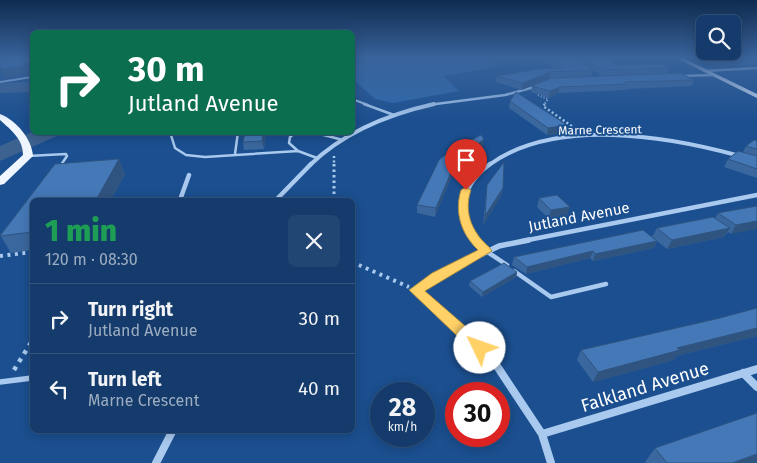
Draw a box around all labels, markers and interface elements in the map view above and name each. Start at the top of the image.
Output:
map controls [696,15,741,60]
button: search [696,15,741,60]
text: 30 m [128,48,205,90]
icon: right [45,50,110,115]
text: Jutland Avenue [128,90,278,117]
street label: Marne Crescent [558,122,643,138]
pin [445,139,487,190]
icon: arrive [452,146,480,174]
street label: Jutland Avenue [527,198,631,236]
text: 1 min [45,213,117,249]
button: close [288,215,340,267]
text: 120 m · 08:30 [45,250,138,269]
text: Turn right [88,298,173,321]
icon: right [45,305,73,333]
text: 30 m [299,307,340,330]
text: Jutland Avenue [88,321,197,340]
position arrow [453,321,505,373]
street label: Falkland Avenue [578,357,712,417]
text: Turn left [88,368,162,391]
icon: left [45,375,73,403]
text: 40 m [298,377,340,400]
speed limit sign: 30 [445,382,510,447]
text: Marne Crescent [88,391,199,410]
text: 28 [389,393,416,423]
text: km/h [388,420,417,434]

